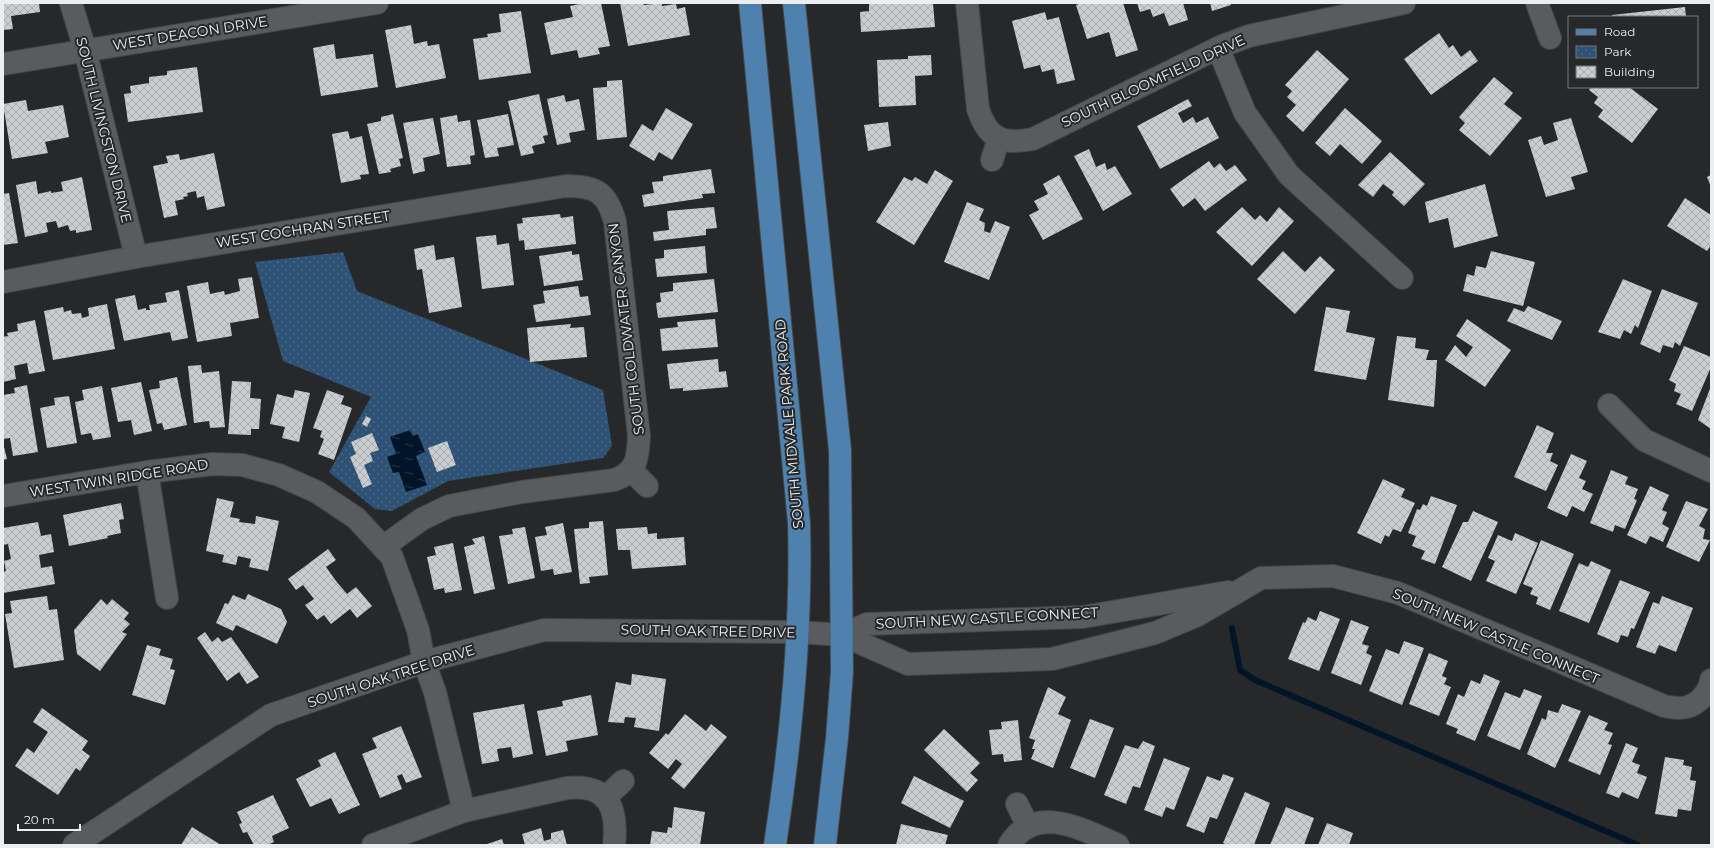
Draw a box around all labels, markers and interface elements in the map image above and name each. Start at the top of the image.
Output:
street label: WEST DEACON DRIVE [111,12,269,54]
legend [1568,16,1698,88]
text: Road [1604,24,1635,39]
street label: SOUTH BLOOMFIELD DRIVE [1058,31,1248,131]
street label: SOUTH LIVINGSTON DRIVE [72,35,136,225]
text: Park [1604,44,1632,59]
text: Building [1604,64,1655,79]
street label: WEST COCHRAN STREET [215,206,391,252]
street label: SOUTH COLDWATER CANYON [604,222,648,436]
street label: SOUTH MIDVALE PARK ROAD [771,318,807,530]
street label: WEST TWIN RIDGE ROAD [28,455,210,501]
street label: SOUTH NEW CASTLE CONNECT [1390,584,1602,688]
street label: SOUTH NEW CASTLE CONNECT [875,603,1099,633]
street label: SOUTH OAK TREE DRIVE [620,620,796,642]
street label: SOUTH OAK TREE DRIVE [305,640,477,712]
scale bar [18,806,80,832]
text: 20 m [24,812,55,827]

